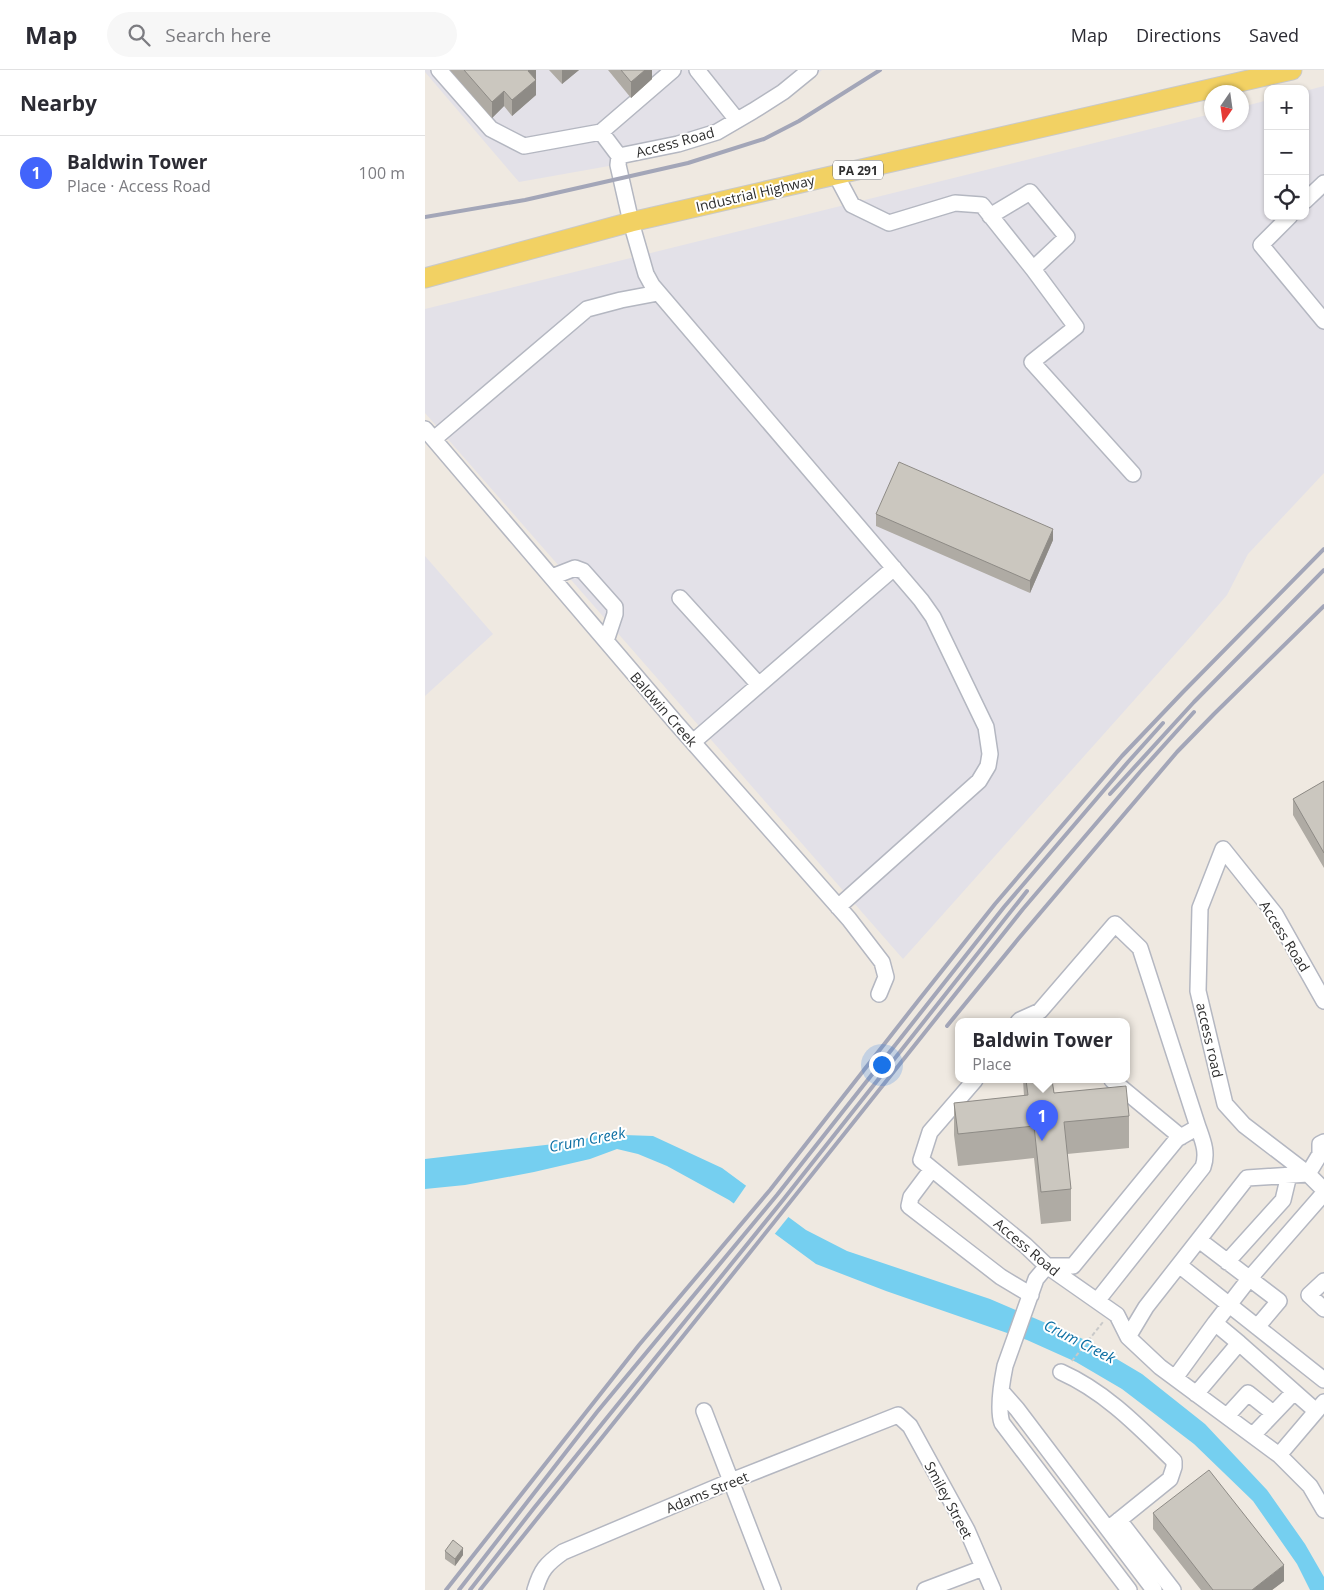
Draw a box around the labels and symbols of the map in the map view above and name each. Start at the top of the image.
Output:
north arrow [1204,85,1249,130]
street label: Access Road [634,122,716,162]
road number: PA 291 [833,160,883,180]
street label: Industrial Highway [694,170,817,216]
street label: Baldwin Creek [626,668,702,751]
street label: Access Road [1256,897,1314,975]
street label: access road [1192,1001,1228,1079]
your location [869,1052,895,1078]
pin: 1 [1026,1100,1058,1141]
water label: Crum Creek [547,1122,628,1156]
street label: Access Road [990,1214,1064,1280]
water label: Crum Creek [1041,1315,1120,1368]
street label: Smiley Street [921,1458,977,1542]
street label: Adams Street [663,1467,751,1517]

